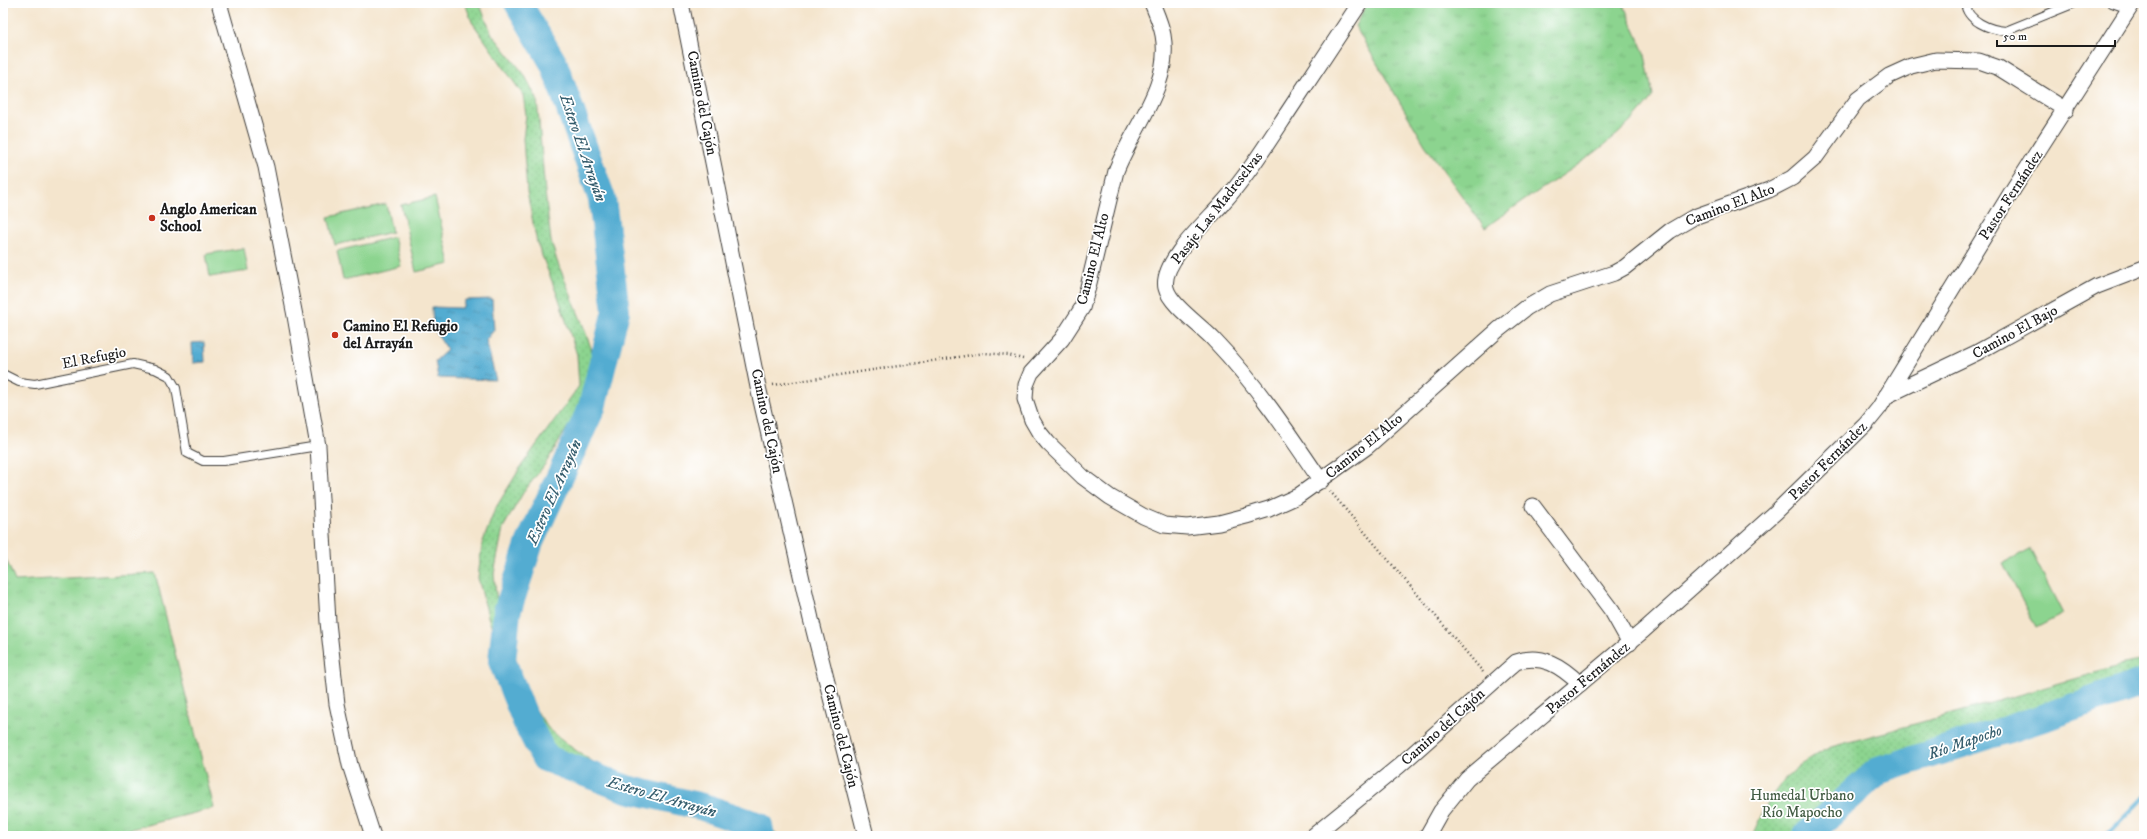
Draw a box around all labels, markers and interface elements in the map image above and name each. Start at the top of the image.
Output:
scale bar [1997,22,2115,48]
text: 50 m [2003,29,2027,44]
street label: Camino del Cajón [683,49,721,157]
water label: Estero El Arrayán [555,91,611,204]
street label: Pastor Fernández [1975,146,2047,244]
street label: Pasaje Las Madreselvas [1167,148,1267,268]
street label: Camino El Alto [1683,179,1777,231]
place label: Anglo American School [159,200,257,236]
street label: Camino El Alto [1072,211,1114,307]
marker: Anglo American School [147,213,157,223]
street label: Camino El Bajo [1969,301,2061,363]
place label: Camino El Refugio del Arrayán [343,317,458,353]
marker: Camino El Refugio del Arrayán [330,330,340,340]
street label: El Refugio [60,342,128,374]
street label: Camino del Cajón [747,367,787,475]
street label: Camino El Alto [1321,409,1407,483]
street label: Pastor Fernández [1785,417,1872,504]
water label: Estero El Arrayán [522,437,586,548]
street label: Pastor Fernández [1542,637,1634,719]
street label: Camino del Cajón [819,682,863,790]
street label: Camino del Cajón [1397,684,1489,770]
water label: Río Mapocho [1924,720,2005,764]
water label: Estero El Arrayán [604,772,719,822]
park label: Humedal Urbano Río Mapocho [1750,786,1854,822]

